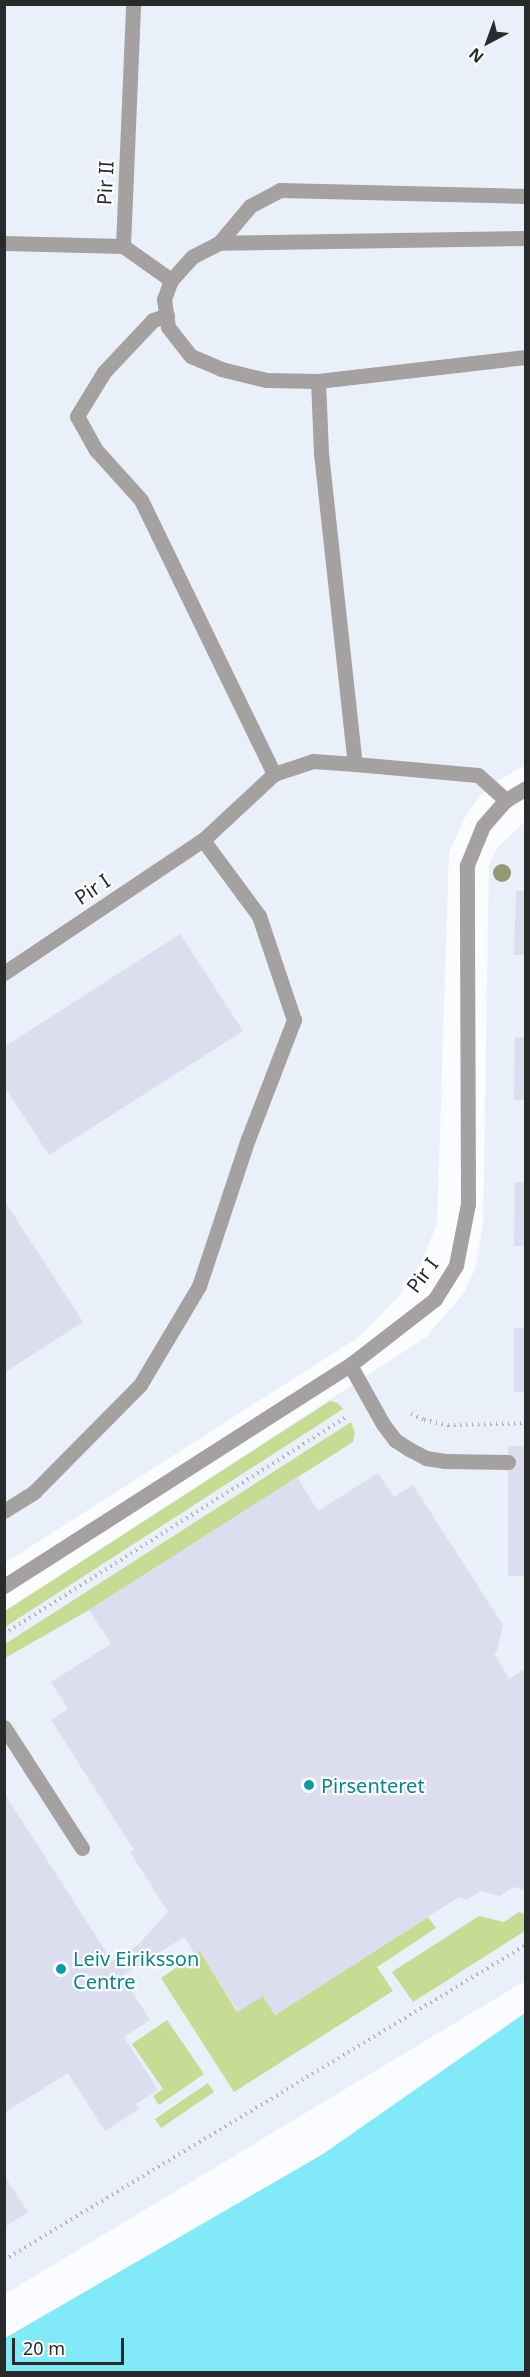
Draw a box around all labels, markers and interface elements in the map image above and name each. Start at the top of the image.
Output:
north arrow [458,12,518,72]
text: N [464,43,488,68]
street label: Pir II [92,160,118,206]
street label: Pir I [70,869,114,909]
street label: Pir I [401,1253,443,1297]
place label: Pirsenteret [321,1773,425,1797]
marker: Pirsenteret [302,1778,316,1792]
place label: Leiv Eiriksson Centre [73,1946,199,1993]
marker: Leiv Eiriksson Centre [54,1962,68,1976]
scale bar [15,2326,128,2364]
text: 20 m [23,2336,65,2360]

